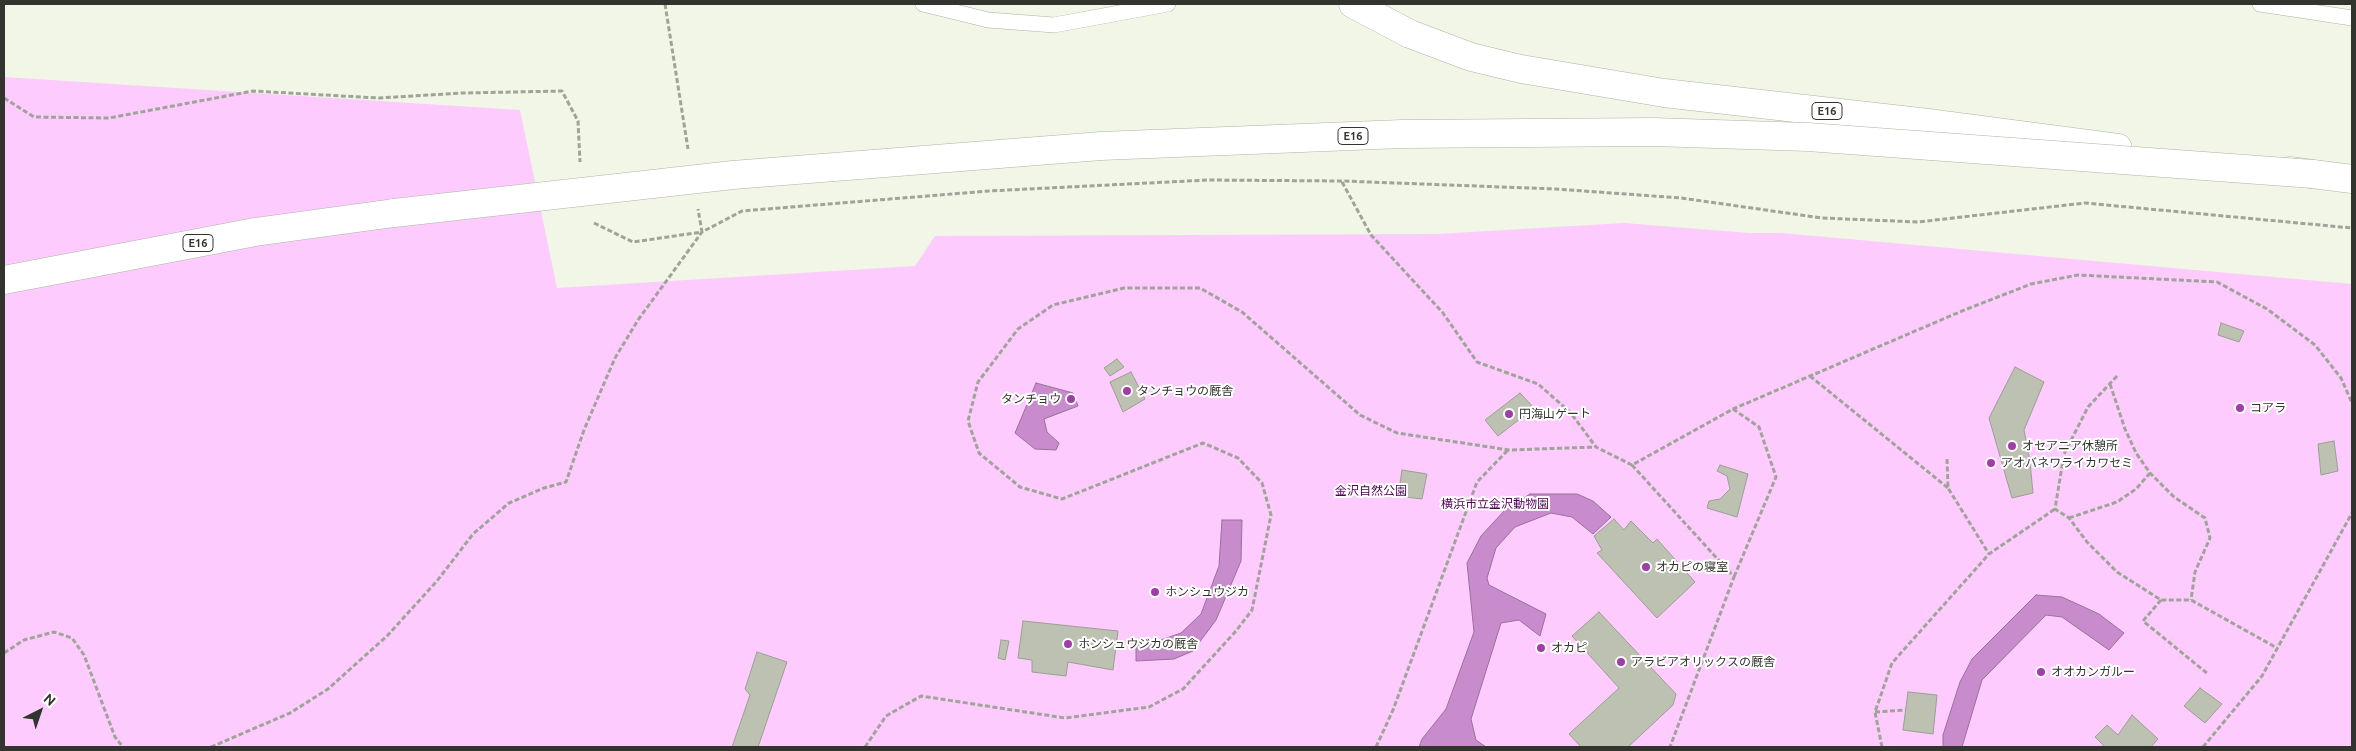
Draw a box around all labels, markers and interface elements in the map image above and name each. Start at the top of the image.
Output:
road number: E16 [1812,102,1842,120]
road number: E16 [1338,128,1368,144]
road number: E16 [183,234,213,252]
place label: タンチョウの厩舎 [1137,384,1233,398]
marker: タンチョウの厩舎 [1121,385,1133,397]
place label: タンチョウ [1001,392,1061,406]
marker: タンチョウ [1065,393,1077,405]
place label: コアラ [2250,401,2286,415]
marker: コアラ [2234,402,2246,414]
place label: 円海山ゲート [1519,407,1591,421]
marker: 円海山ゲート [1503,408,1515,420]
place label: オセアニア休憩所 [2022,439,2118,453]
marker: オセアニア休憩所 [2006,440,2018,452]
place label: アオバネワライカワセミ [2001,456,2133,470]
marker: アオバネワライカワセミ [1985,457,1997,469]
park label: 金沢自然公園 [1335,484,1407,498]
park label: 横浜市立金沢動物園 [1441,497,1549,511]
place label: オカピの寝室 [1656,560,1728,574]
marker: オカピの寝室 [1640,561,1652,573]
place label: ホンシュウジカ [1165,585,1249,599]
marker: ホンシュウジカ [1149,586,1161,598]
place label: ホンシュウジカの厩舎 [1078,637,1198,651]
marker: ホンシュウジカの厩舎 [1062,638,1074,650]
place label: オカピ [1551,641,1587,655]
marker: オカピ [1535,642,1547,654]
place label: アラビアオリックスの厩舎 [1631,655,1775,669]
marker: アラビアオリックスの厩舎 [1615,656,1627,668]
place label: オオカンガルー [2051,665,2135,679]
marker: オオカンガルー [2035,666,2047,678]
north arrow [15,686,65,736]
text: N [41,690,59,709]

